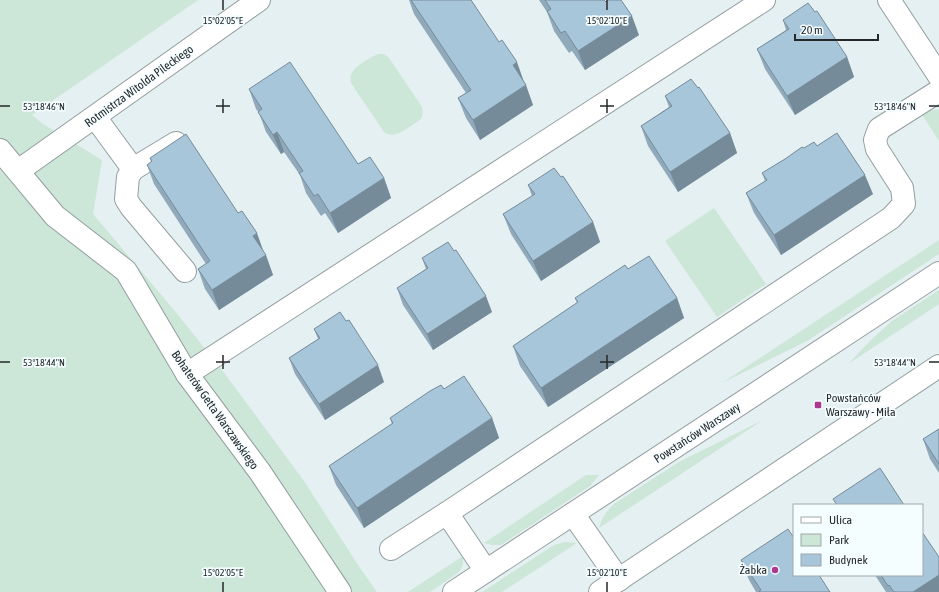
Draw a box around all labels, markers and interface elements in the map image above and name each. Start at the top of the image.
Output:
text: 15°02'05"E [203,15,244,26]
text: 15°02'10"E [587,15,628,26]
scale bar [795,16,878,42]
text: 20 m [801,23,823,37]
street label: Rotmistrza Witolda Pileckiego [82,42,196,130]
text: 53°18'46"N [23,101,65,112]
text: 53°18'46"N [874,101,916,112]
street label: Bohaterów Getta Warszawskiego [169,348,262,472]
text: 53°18'44"N [23,357,65,368]
text: 53°18'44"N [874,357,916,368]
place label: Powstańców Warszawy - Miła [826,391,896,419]
street label: Powstańców Warszawy [651,400,743,466]
marker: Powstańców Warszawy - Miła [813,400,823,410]
legend [793,504,923,576]
text: Ulica [829,513,852,527]
text: Park [829,533,850,547]
text: Budynek [829,553,868,567]
place label: Żabka [739,563,767,577]
marker: Żabka [770,565,780,575]
text: 15°02'05"E [203,567,244,578]
text: 15°02'10"E [587,567,628,578]

